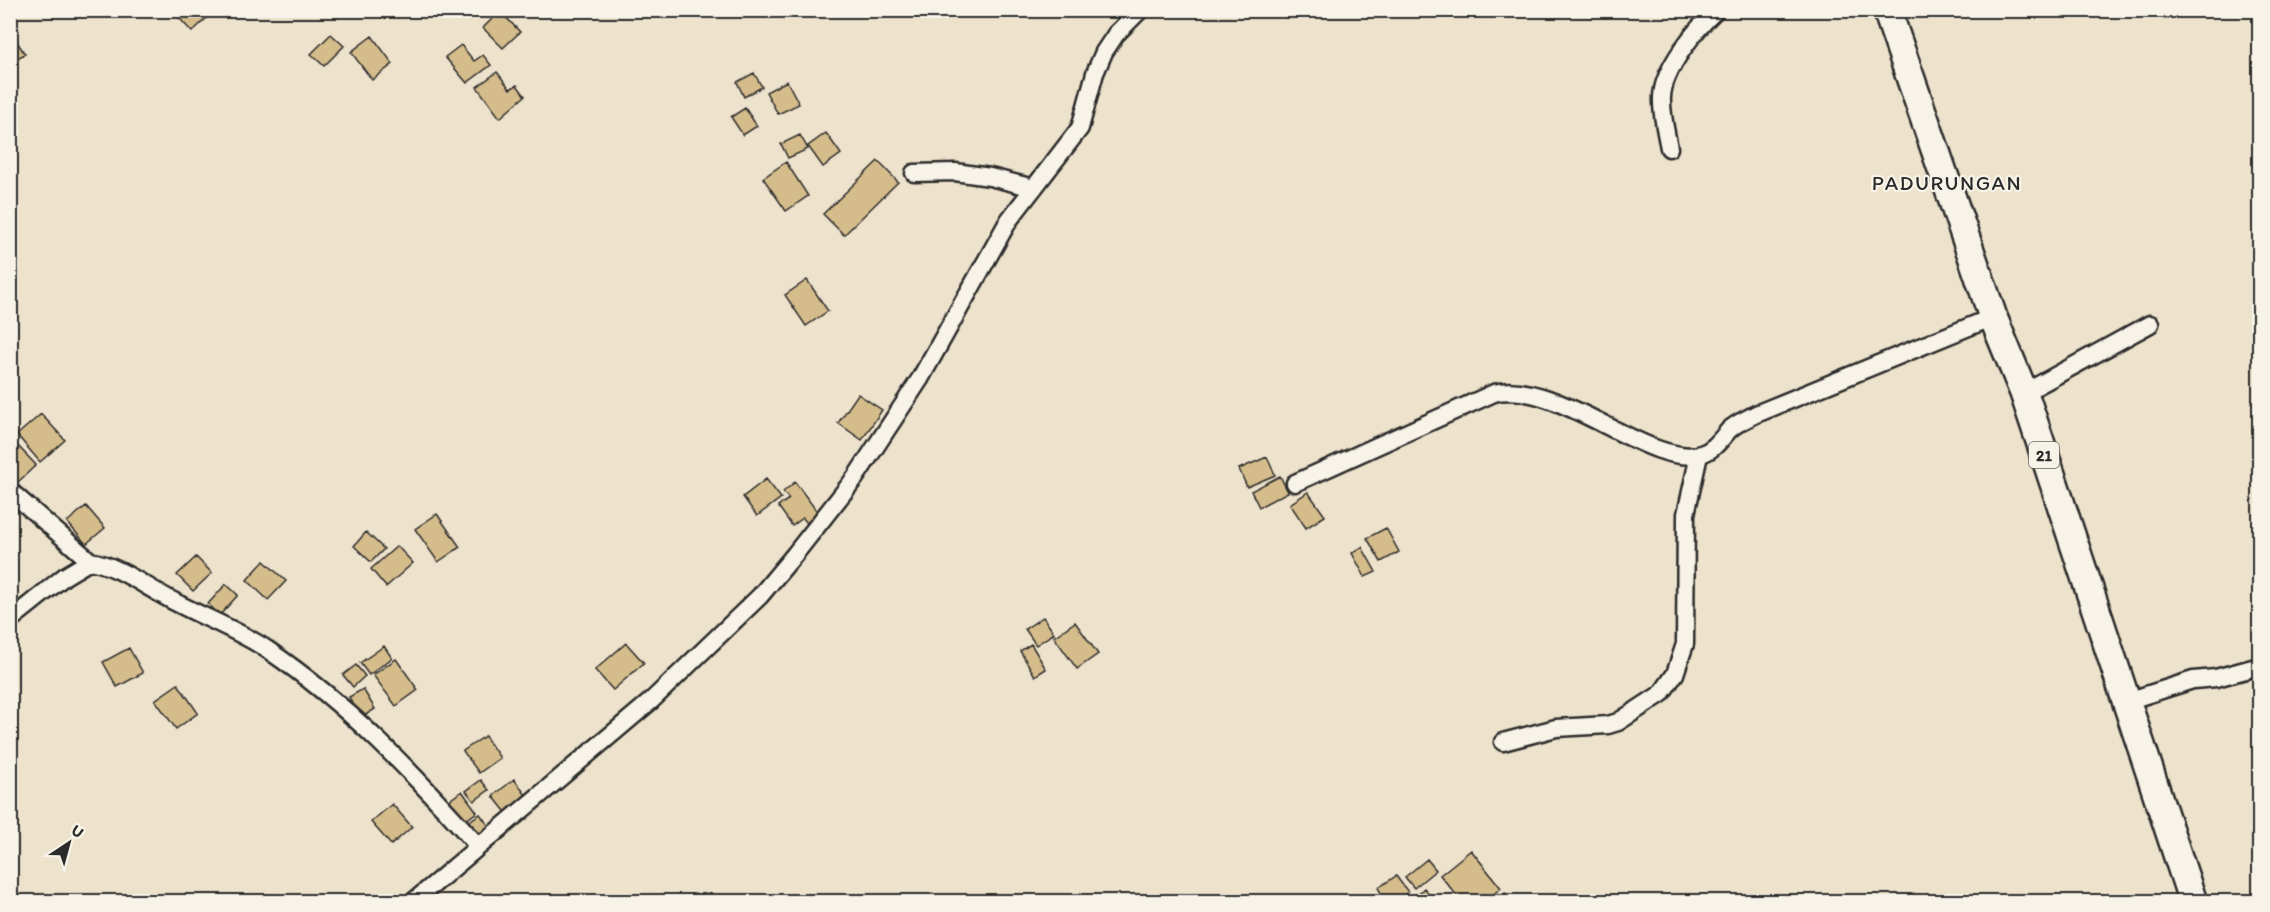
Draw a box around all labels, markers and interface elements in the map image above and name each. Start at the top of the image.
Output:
district label: PADURUNGAN [1872,170,2022,195]
road number: 21 [2029,442,2059,468]
north arrow [39,813,99,873]
text: U [68,820,87,842]

